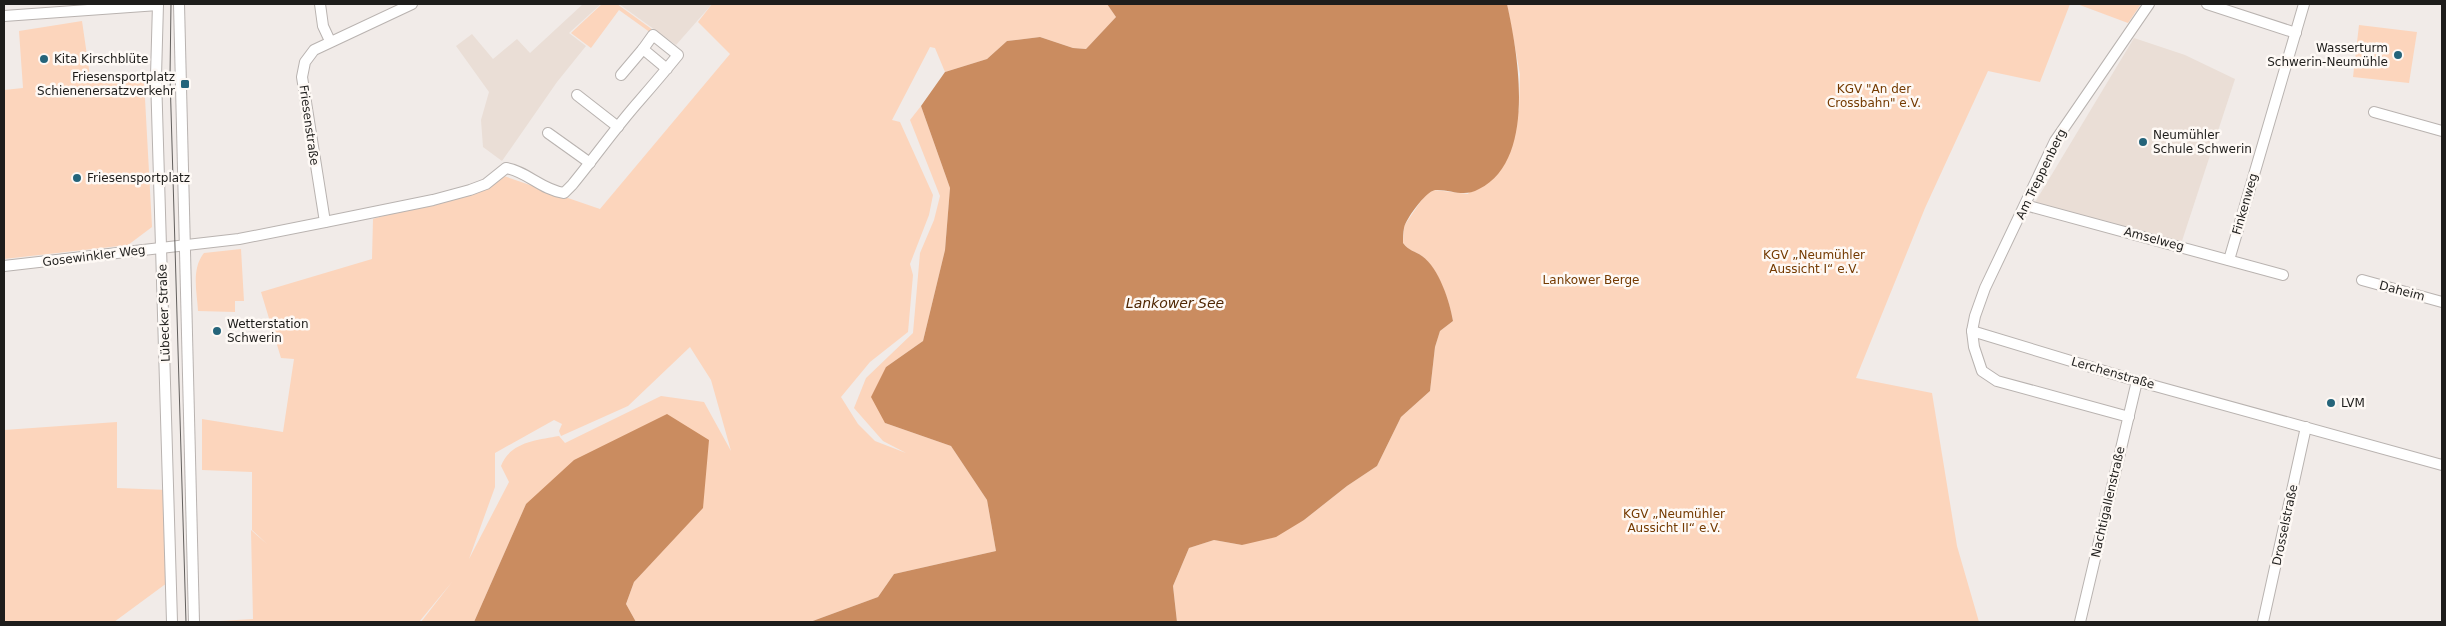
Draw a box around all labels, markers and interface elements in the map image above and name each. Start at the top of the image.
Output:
place label: Wasserturm Schwerin-Neumühle [2267,41,2388,69]
marker: Wasserturm Schwerin-Neumühle [2392,49,2404,61]
place label: Kita Kirschblüte [54,52,148,66]
marker: Kita Kirschblüte [38,53,50,65]
place label: Friesensportplatz Schienenersatzverkehr [37,70,175,98]
marker: Friesensportplatz Schienenersatzverkehr [179,78,191,90]
park label: KGV "An der Crossbahn" e.V. [1827,82,1921,110]
street label: Friesenstraße [296,84,322,166]
street label: Am Treppenberg [2013,126,2069,222]
place label: Neumühler Schule Schwerin [2153,128,2252,156]
marker: Neumühler Schule Schwerin [2137,136,2149,148]
place label: Friesensportplatz [87,171,190,185]
marker: Friesensportplatz [71,172,83,184]
street label: Finkenweg [2230,172,2260,236]
street label: Amselweg [2122,224,2186,254]
street label: Gosewinkler Weg [42,243,146,269]
park label: KGV „Neumühler Aussicht I“ e.V. [1763,248,1865,276]
street label: Lübecker Straße [155,264,173,362]
park label: Lankower Berge [1543,273,1639,287]
street label: Daheim [2378,278,2426,304]
water label: Lankower See [1126,295,1224,311]
place label: Wetterstation Schwerin [227,317,309,345]
marker: Wetterstation Schwerin [211,325,223,337]
street label: Lerchenstraße [2070,354,2156,392]
place label: LVM [2341,396,2365,410]
marker: LVM [2325,397,2337,409]
street label: Nachtigallenstraße [2088,445,2128,559]
street label: Drosselstraße [2270,483,2300,567]
park label: KGV „Neumühler Aussicht II“ e.V. [1623,507,1725,535]

